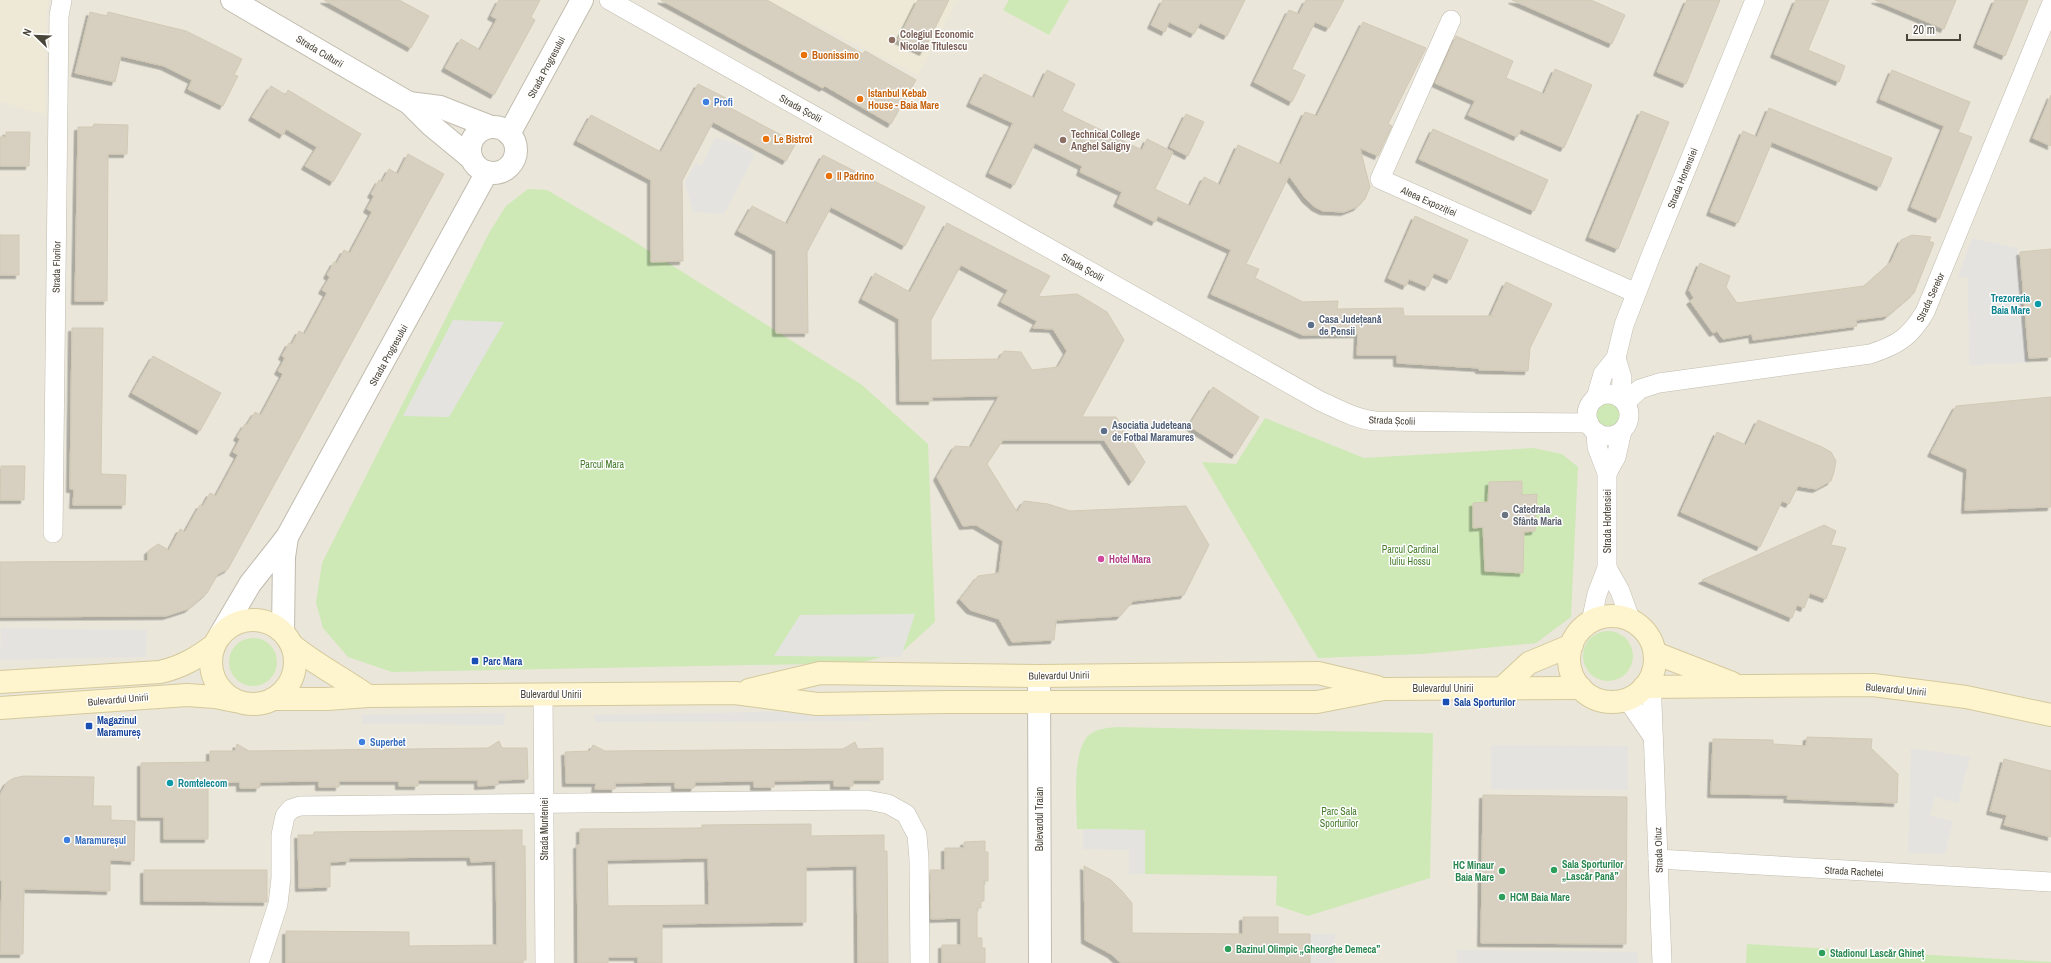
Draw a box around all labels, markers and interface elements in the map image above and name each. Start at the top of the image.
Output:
north arrow [16,16,56,56]
scale bar [1907,16,1960,42]
text: 20 m [1913,22,1935,38]
text: N [19,26,35,38]
place label: Colegiul Economic Nicolae Titulescu [900,28,974,53]
street label: Strada Culturii [294,32,346,71]
street label: Strada Progresului [525,34,568,100]
marker: Colegiul Economic Nicolae Titulescu [887,35,897,45]
place label: Buonissimo [812,49,859,62]
marker: Buonissimo [799,50,809,60]
place label: Istanbul Kebab House - Baia Mare [868,87,940,112]
street label: Strada Școlii [777,91,824,126]
marker: Istanbul Kebab House - Baia Mare [855,94,865,104]
place label: Profi [714,96,733,109]
marker: Profi [701,97,711,107]
place label: Technical College Anghel Saligny [1071,128,1141,153]
place label: Le Bistrot [774,133,813,146]
marker: Le Bistrot [761,134,771,144]
marker: Technical College Anghel Saligny [1058,135,1068,145]
street label: Strada Hortensiei [1664,146,1701,210]
place label: Il Padrino [837,170,874,183]
marker: Il Padrino [824,171,834,181]
street label: Aleea Expoziției [1398,183,1459,220]
street label: Strada Florilor [50,241,63,293]
street label: Strada Școlii [1059,250,1106,285]
street label: Strada Serelor [1913,270,1948,324]
place label: Trezoreria Baia Mare [1991,292,2030,317]
marker: Trezoreria Baia Mare [2033,299,2043,309]
place label: Casa Județeană de Pensii [1319,313,1382,338]
marker: Casa Județeană de Pensii [1306,320,1316,330]
street label: Strada Progresului [366,322,411,388]
street label: Strada Școlii [1368,413,1416,428]
place label: Asociatia Judeteana de Fotbal Maramures [1112,419,1195,444]
marker: Asociatia Judeteana de Fotbal Maramures [1099,426,1109,436]
park label: Parcul Mara [580,458,625,471]
street label: Strada Hortensiei [1601,489,1614,553]
place label: Catedrala Sfânta Maria [1513,503,1562,528]
marker: Catedrala Sfânta Maria [1500,510,1510,520]
park label: Parcul Cardinal Iuliu Hossu [1382,543,1438,568]
place label: Hotel Mara [1109,553,1151,566]
marker: Hotel Mara [1096,554,1106,564]
place label: Parc Mara [483,655,523,668]
marker: Parc Mara [470,656,480,666]
street label: Bulevardul Unirii [1028,668,1090,683]
street label: Bulevardul Unirii [1865,680,1927,699]
street label: Bulevardul Unirii [1412,682,1474,695]
street label: Bulevardul Unirii [520,688,582,701]
street label: Bulevardul Unirii [87,690,149,709]
place label: Sala Sporturilor [1454,696,1516,709]
marker: Sala Sporturilor [1441,697,1451,707]
place label: Magazinul Maramureș [97,714,141,739]
marker: Magazinul Maramureș [84,721,94,731]
place label: Superbet [370,736,406,749]
marker: Superbet [357,737,367,747]
place label: Romtelecom [178,777,227,790]
marker: Romtelecom [165,778,175,788]
street label: Bulevardul Traian [1033,787,1046,851]
street label: Strada Munteniei [538,798,551,860]
park label: Parc Sala Sporturilor [1320,805,1358,830]
street label: Strada Oituz [1651,827,1666,873]
place label: Maramureșul [75,834,126,847]
marker: Maramureșul [62,835,72,845]
place label: Sala Sporturilor „Lascăr Pană” [1562,858,1624,883]
place label: HC Minaur Baia Mare [1453,859,1495,884]
street label: Strada Rachetei [1824,863,1884,880]
marker: Sala Sporturilor „Lascăr Pană” [1549,865,1559,875]
marker: HC Minaur Baia Mare [1497,866,1507,876]
place label: HCM Baia Mare [1510,891,1570,904]
marker: HCM Baia Mare [1497,892,1507,902]
place label: Bazinul Olimpic „Gheorghe Demeca” [1236,943,1380,956]
marker: Bazinul Olimpic „Gheorghe Demeca” [1223,944,1233,954]
place label: Stadionul Lascăr Ghineț [1830,947,1925,960]
marker: Stadionul Lascăr Ghineț [1817,948,1827,958]

